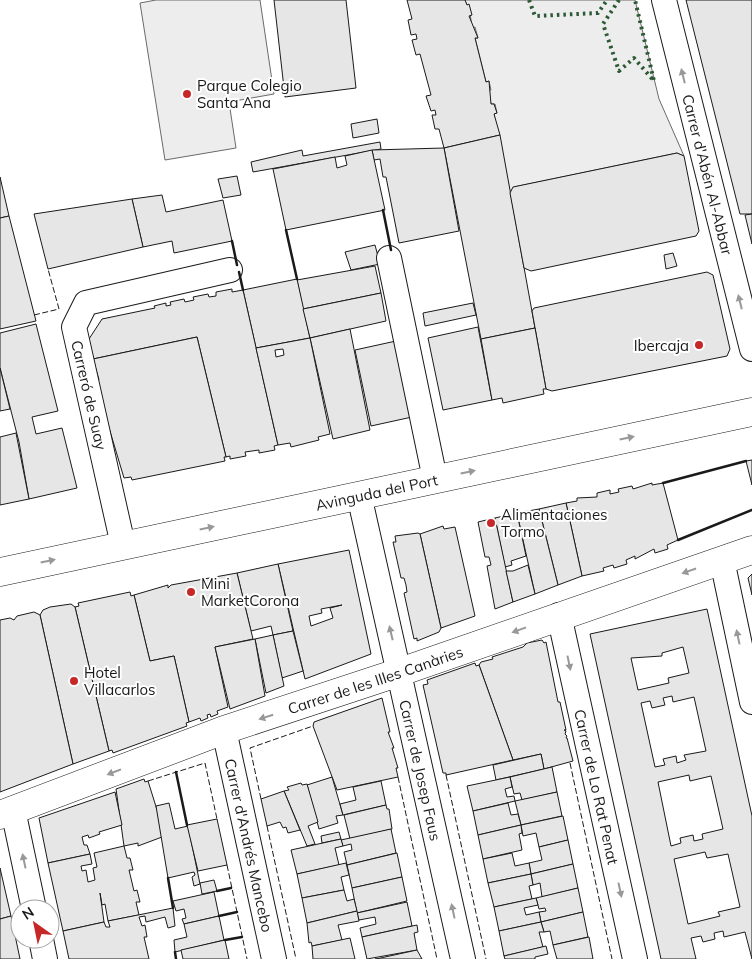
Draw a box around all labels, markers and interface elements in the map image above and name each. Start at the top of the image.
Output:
one-way arrow [679,69,687,84]
place label: Parque Colegio Santa Ana [197,76,302,112]
marker: Parque Colegio Santa Ana [181,88,193,100]
street label: Carrer d'Abén Al-Abbar [679,92,738,257]
one-way arrow [736,294,744,309]
place label: Ibercaja [634,336,689,355]
street label: Carreró de Suay [67,338,111,452]
marker: Ibercaja [693,339,705,351]
one-way arrow [620,434,635,442]
one-way arrow [461,468,476,476]
street label: Avinguda del Port [314,470,439,514]
place label: Alimentaciones Tormo [501,505,608,541]
marker: Alimentaciones Tormo [485,517,497,529]
one-way arrow [199,524,214,532]
one-way arrow [40,557,56,565]
one-way arrow [681,567,696,575]
place label: Mini MarketCorona [201,574,299,610]
marker: Mini MarketCorona [185,586,197,598]
one-way arrow [387,626,395,641]
one-way arrow [511,626,526,634]
one-way arrow [734,630,742,645]
street label: Carrer de les Illes Canàries [285,641,465,718]
one-way arrow [565,655,573,671]
place label: Hotel Villacarlos [84,663,156,699]
marker: Hotel Villacarlos [68,675,80,687]
street label: Carrer de Josep Faus [396,698,446,842]
street label: Carrer de Lo Rat Penat [571,707,623,866]
one-way arrow [258,713,273,721]
street label: Carrer d'Andrés Mancebo [221,757,277,934]
one-way arrow [106,769,121,776]
one-way arrow [20,854,28,869]
one-way arrow [616,882,624,898]
north arrow [10,899,60,949]
text: N [19,903,37,924]
one-way arrow [449,904,457,919]

